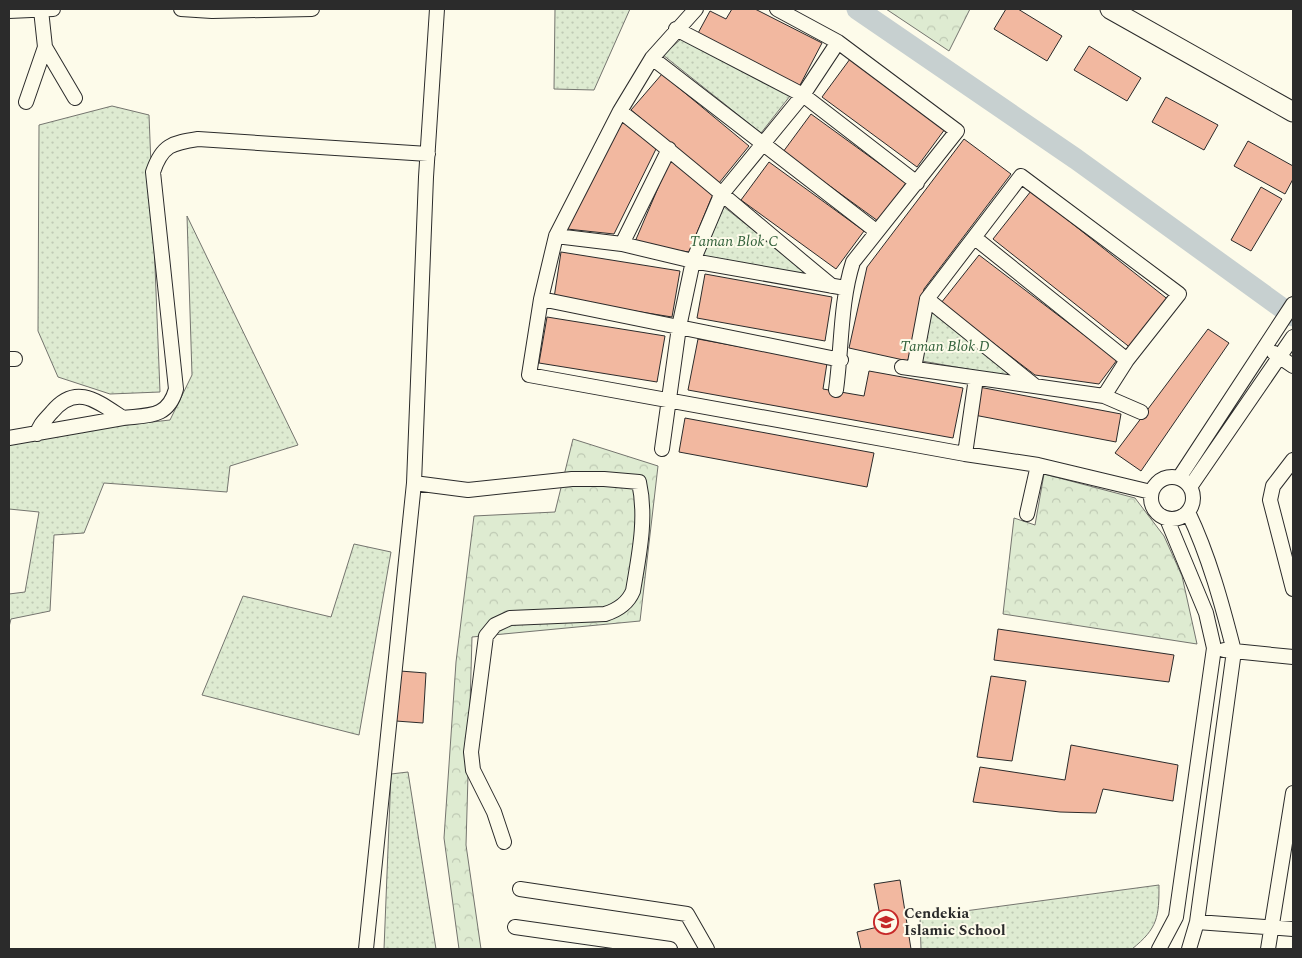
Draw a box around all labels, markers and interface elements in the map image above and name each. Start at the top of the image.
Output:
park label: Taman Blok C [690,230,778,253]
park label: Taman Blok D [900,335,990,358]
place label: Cendekia Islamic School [904,902,1006,942]
school or university icon: Cendekia Islamic School [873,909,899,935]

